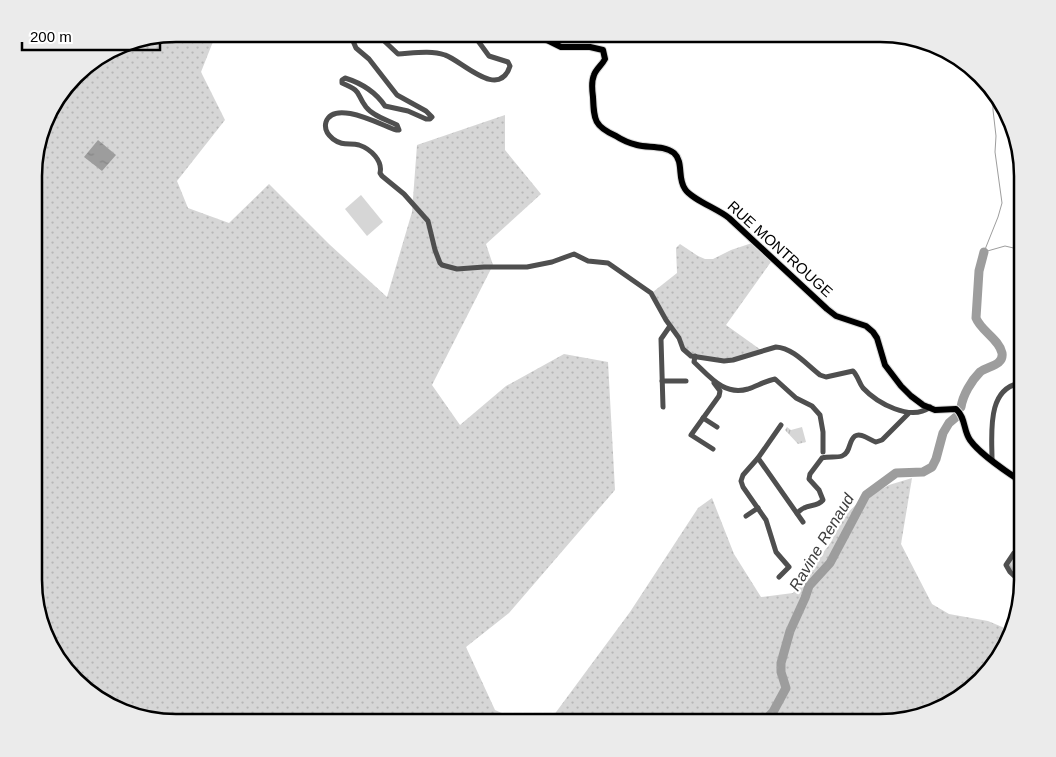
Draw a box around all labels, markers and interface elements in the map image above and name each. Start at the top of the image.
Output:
scale bar [22,20,160,52]
text: 200 m [30,28,72,45]
street label: RUE MONTROUGE [724,197,836,300]
water label: Ravine Renaud [786,490,858,594]

